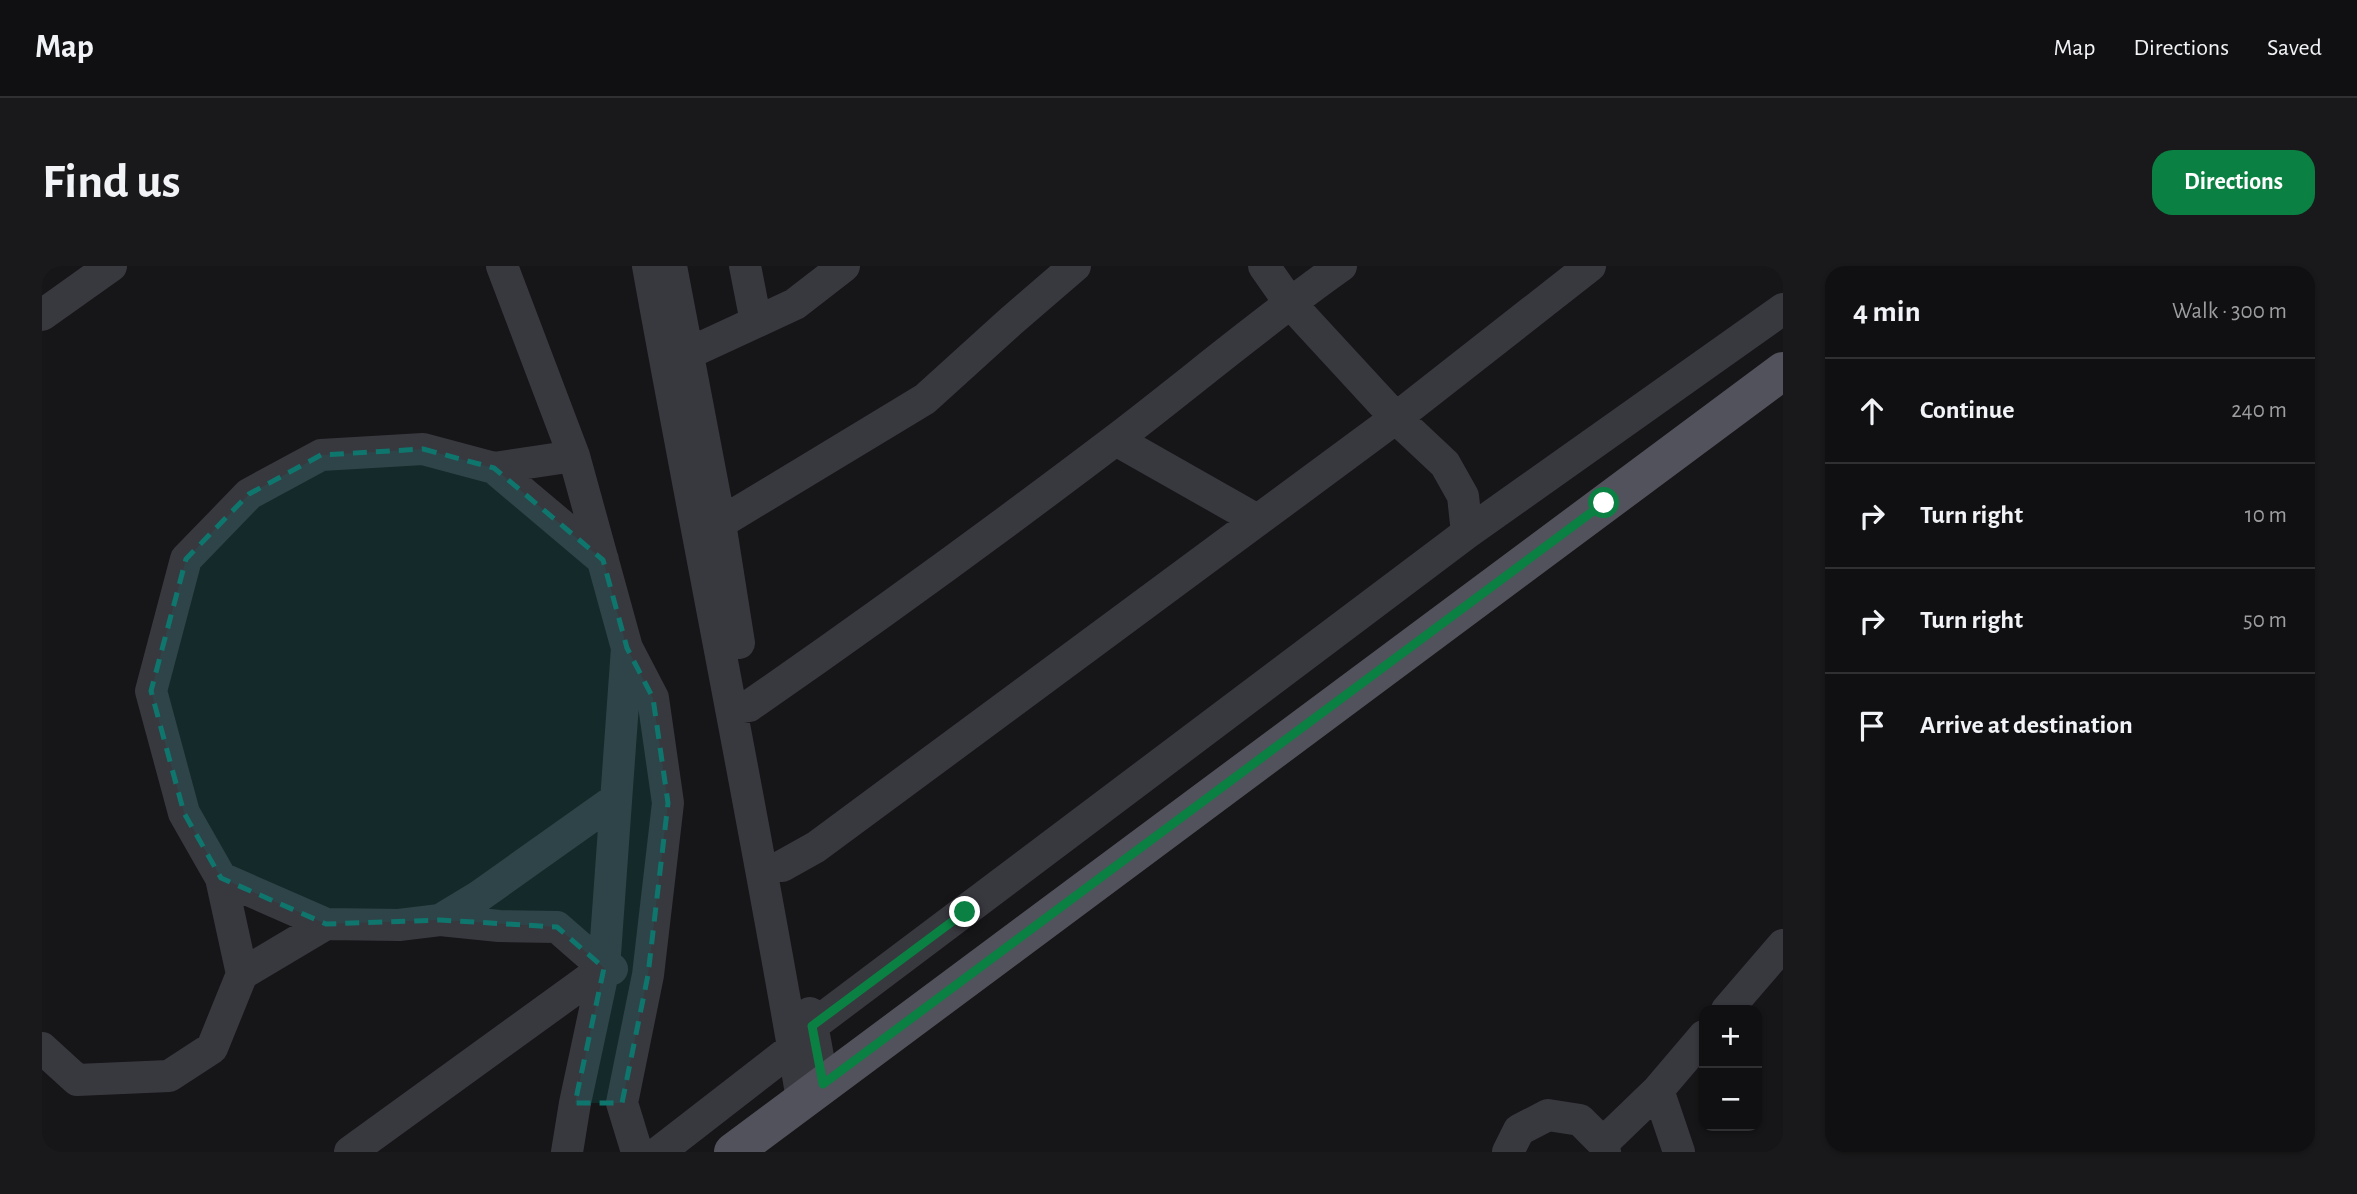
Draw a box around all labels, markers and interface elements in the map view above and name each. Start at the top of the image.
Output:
text: Map [35,31,94,64]
text: Map [2053,36,2095,60]
text: Directions [2133,36,2229,60]
text: Saved [2267,36,2322,60]
button: Directions [2152,150,2315,215]
text: Find us [42,158,181,207]
text: 4 min [1853,297,1921,327]
text: Walk · 300 m [2172,300,2287,323]
icon: ahead [1853,392,1891,430]
text: Continue [1920,397,2015,423]
text: 240 m [2231,399,2287,422]
route start [1588,487,1619,518]
icon: right [1853,497,1891,535]
text: Turn right [1920,502,2023,528]
text: 10 m [2245,504,2287,527]
icon: right [1853,602,1891,640]
text: Turn right [1920,607,2023,633]
text: 50 m [2243,609,2287,632]
icon: arrive [1853,707,1891,745]
text: Arrive at destination [1920,712,2133,738]
route end [949,896,980,927]
map controls [1699,1005,1762,1131]
button: + [1699,1005,1762,1068]
button: − [1699,1068,1762,1131]

